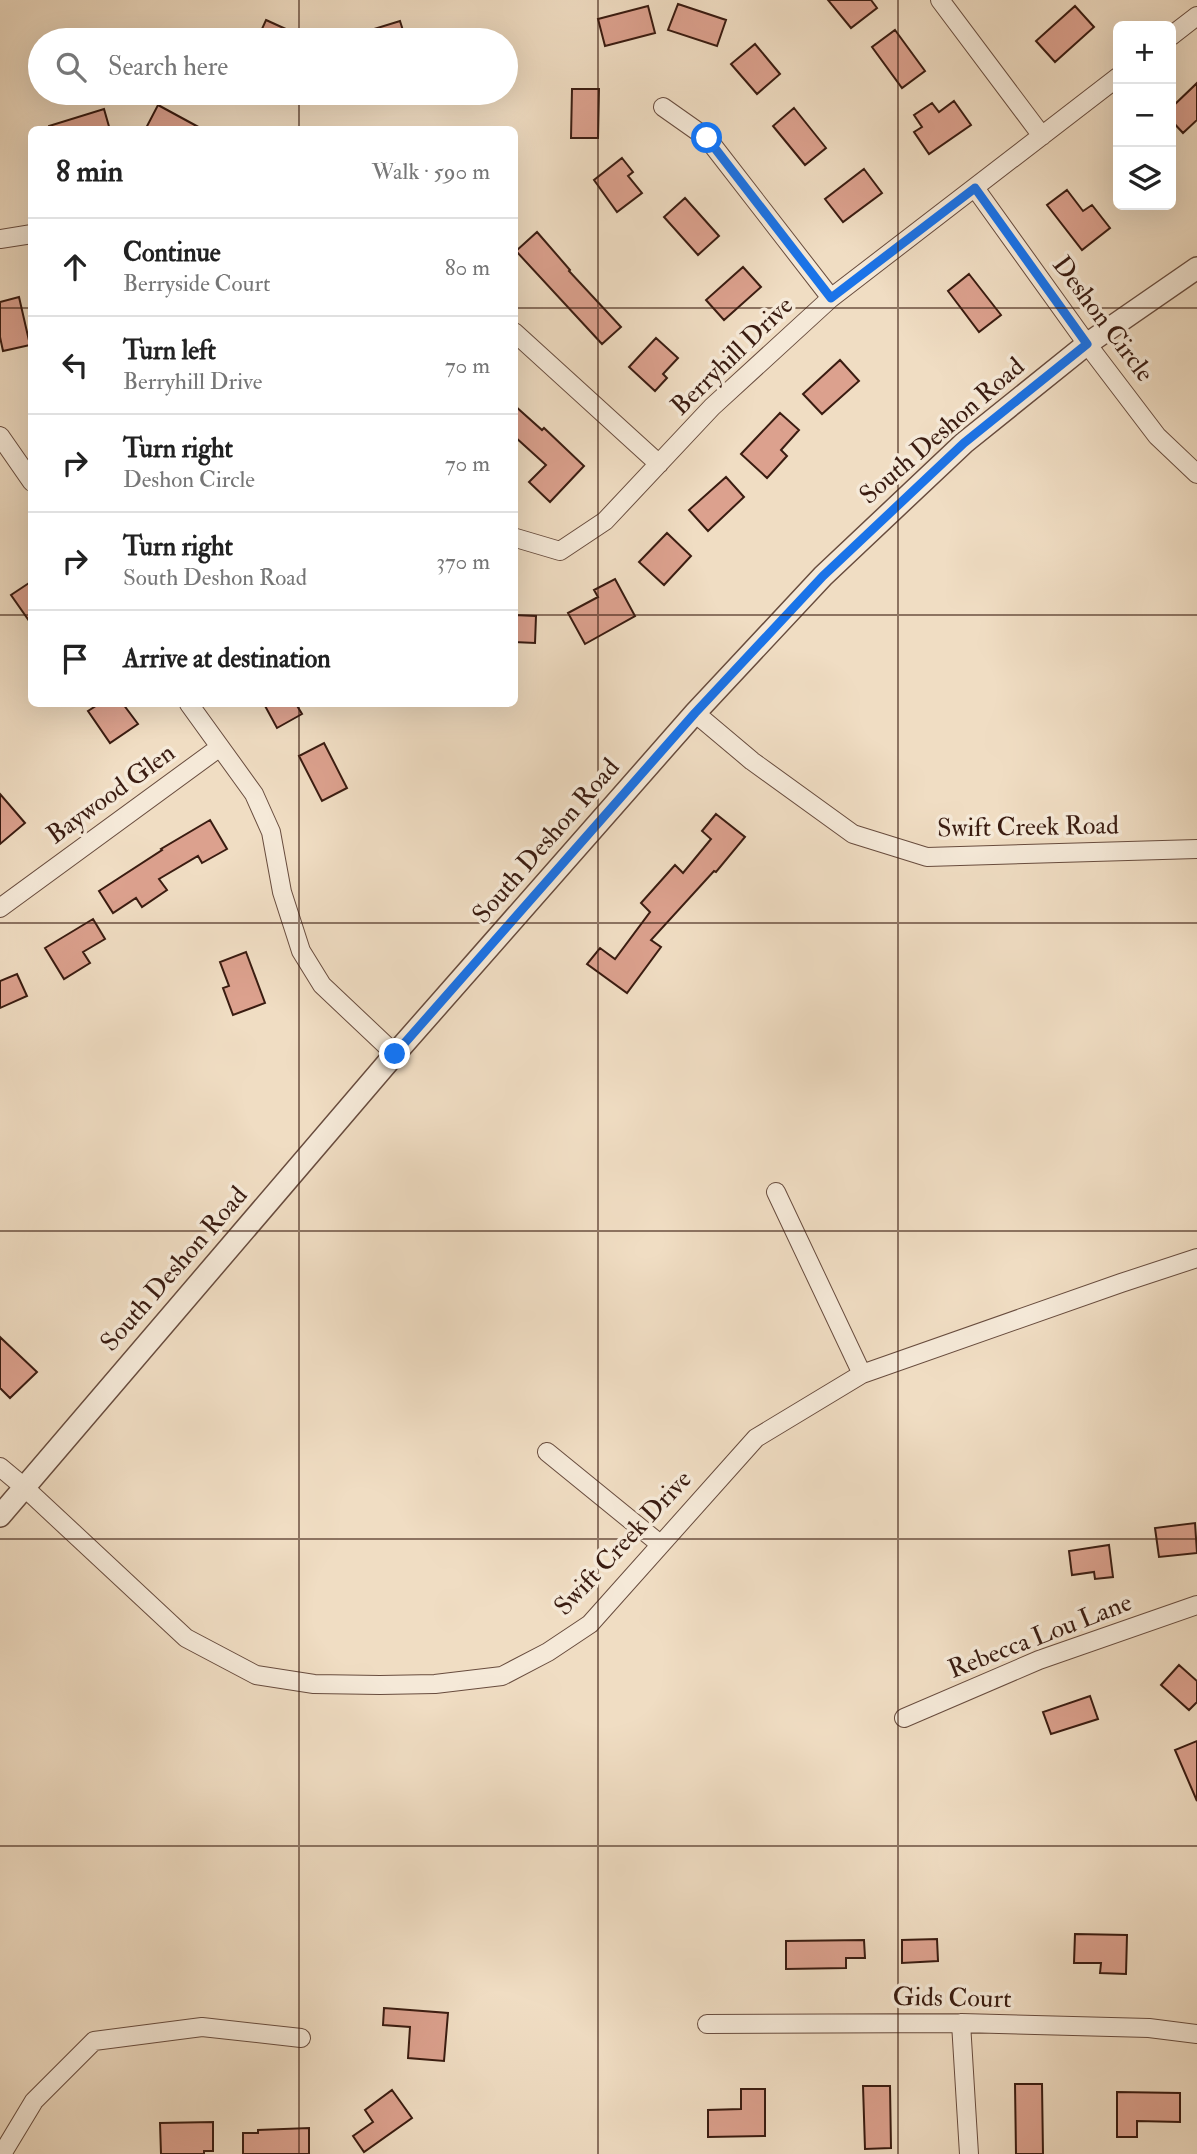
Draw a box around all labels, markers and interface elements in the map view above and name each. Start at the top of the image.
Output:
map controls [1113,21,1176,210]
button: + [1113,21,1176,84]
search box [28,28,518,105]
icon: search [52,48,90,86]
text: Search here [108,51,228,83]
button: − [1113,84,1176,147]
route start [691,122,722,153]
button: layers [1113,147,1176,210]
text: 8 min [56,153,123,190]
text: Walk · 590 m [372,157,490,186]
text: Continue [123,237,221,269]
icon: ahead [56,248,94,286]
street label: Deshon Circle [1045,250,1161,388]
text: 80 m [445,253,490,282]
text: Berryside Court [123,269,270,298]
street label: Berryhill Drive [664,290,800,422]
text: Turn left [123,335,216,367]
icon: left [56,346,94,384]
text: 70 m [445,351,490,380]
street label: South Deshon Road [853,351,1031,511]
text: Berryhill Drive [123,367,262,396]
text: Turn right [123,433,233,465]
icon: right [56,444,94,482]
text: 70 m [445,449,490,478]
text: Deshon Circle [123,465,255,494]
text: Turn right [123,531,233,563]
icon: right [56,542,94,580]
text: 370 m [436,547,490,576]
text: South Deshon Road [123,563,307,592]
icon: arrive [56,640,94,678]
text: Arrive at destination [123,643,331,675]
street label: Baywood Glen [41,737,181,851]
street label: South Deshon Road [466,752,626,930]
street label: Swift Creek Road [937,809,1119,845]
route end [379,1038,410,1069]
street label: South Deshon Road [94,1180,254,1358]
street label: Swift Creek Drive [547,1464,699,1622]
street label: Rebecca Lou Lane [944,1586,1136,1686]
street label: Gids Court [892,1981,1012,2015]

